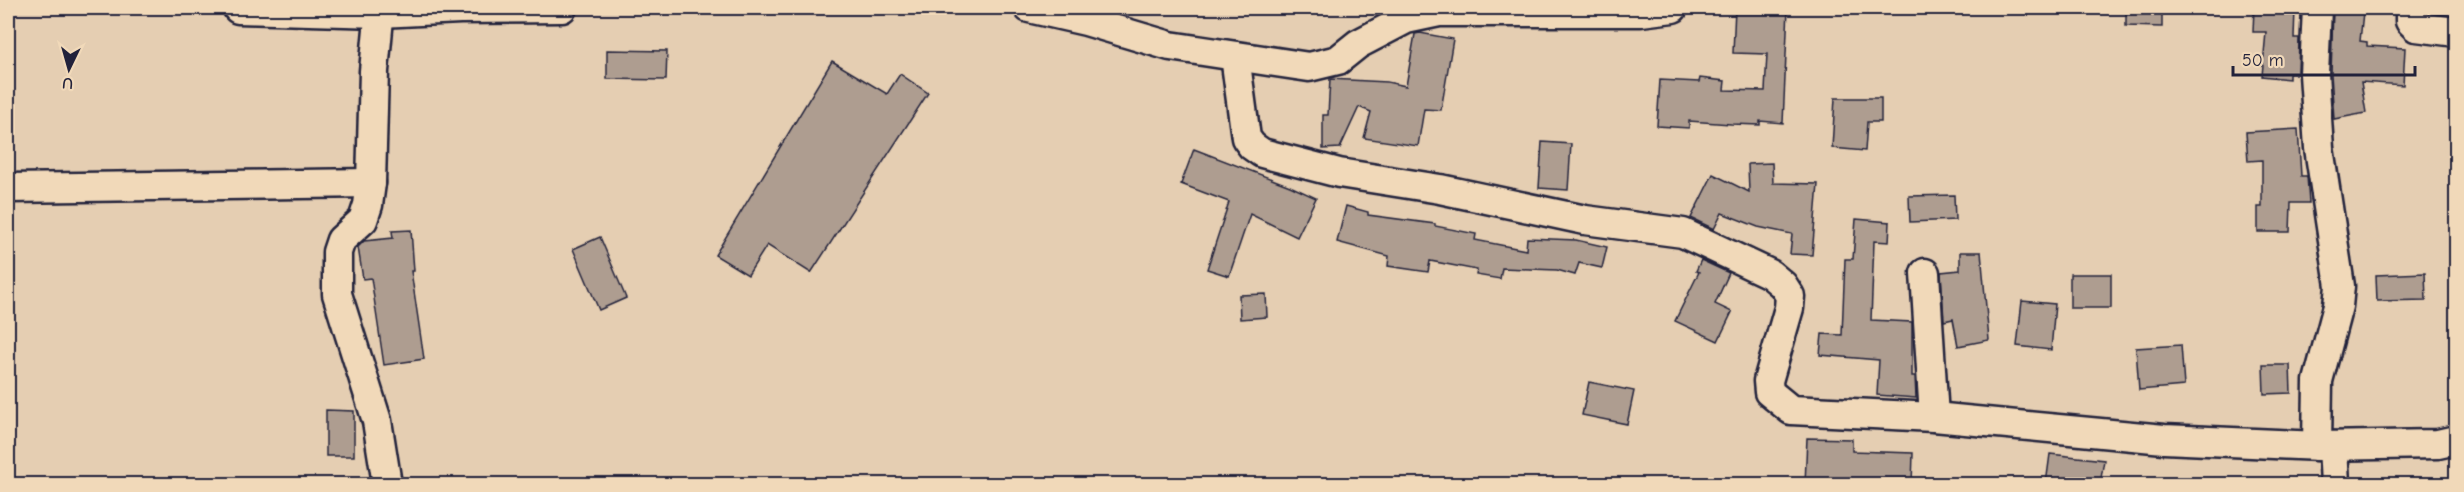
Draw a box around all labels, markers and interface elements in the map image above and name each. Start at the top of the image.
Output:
north arrow [39,39,99,99]
scale bar [2233,39,2414,77]
text: 50 m [2242,50,2284,71]
text: U [62,74,74,92]

